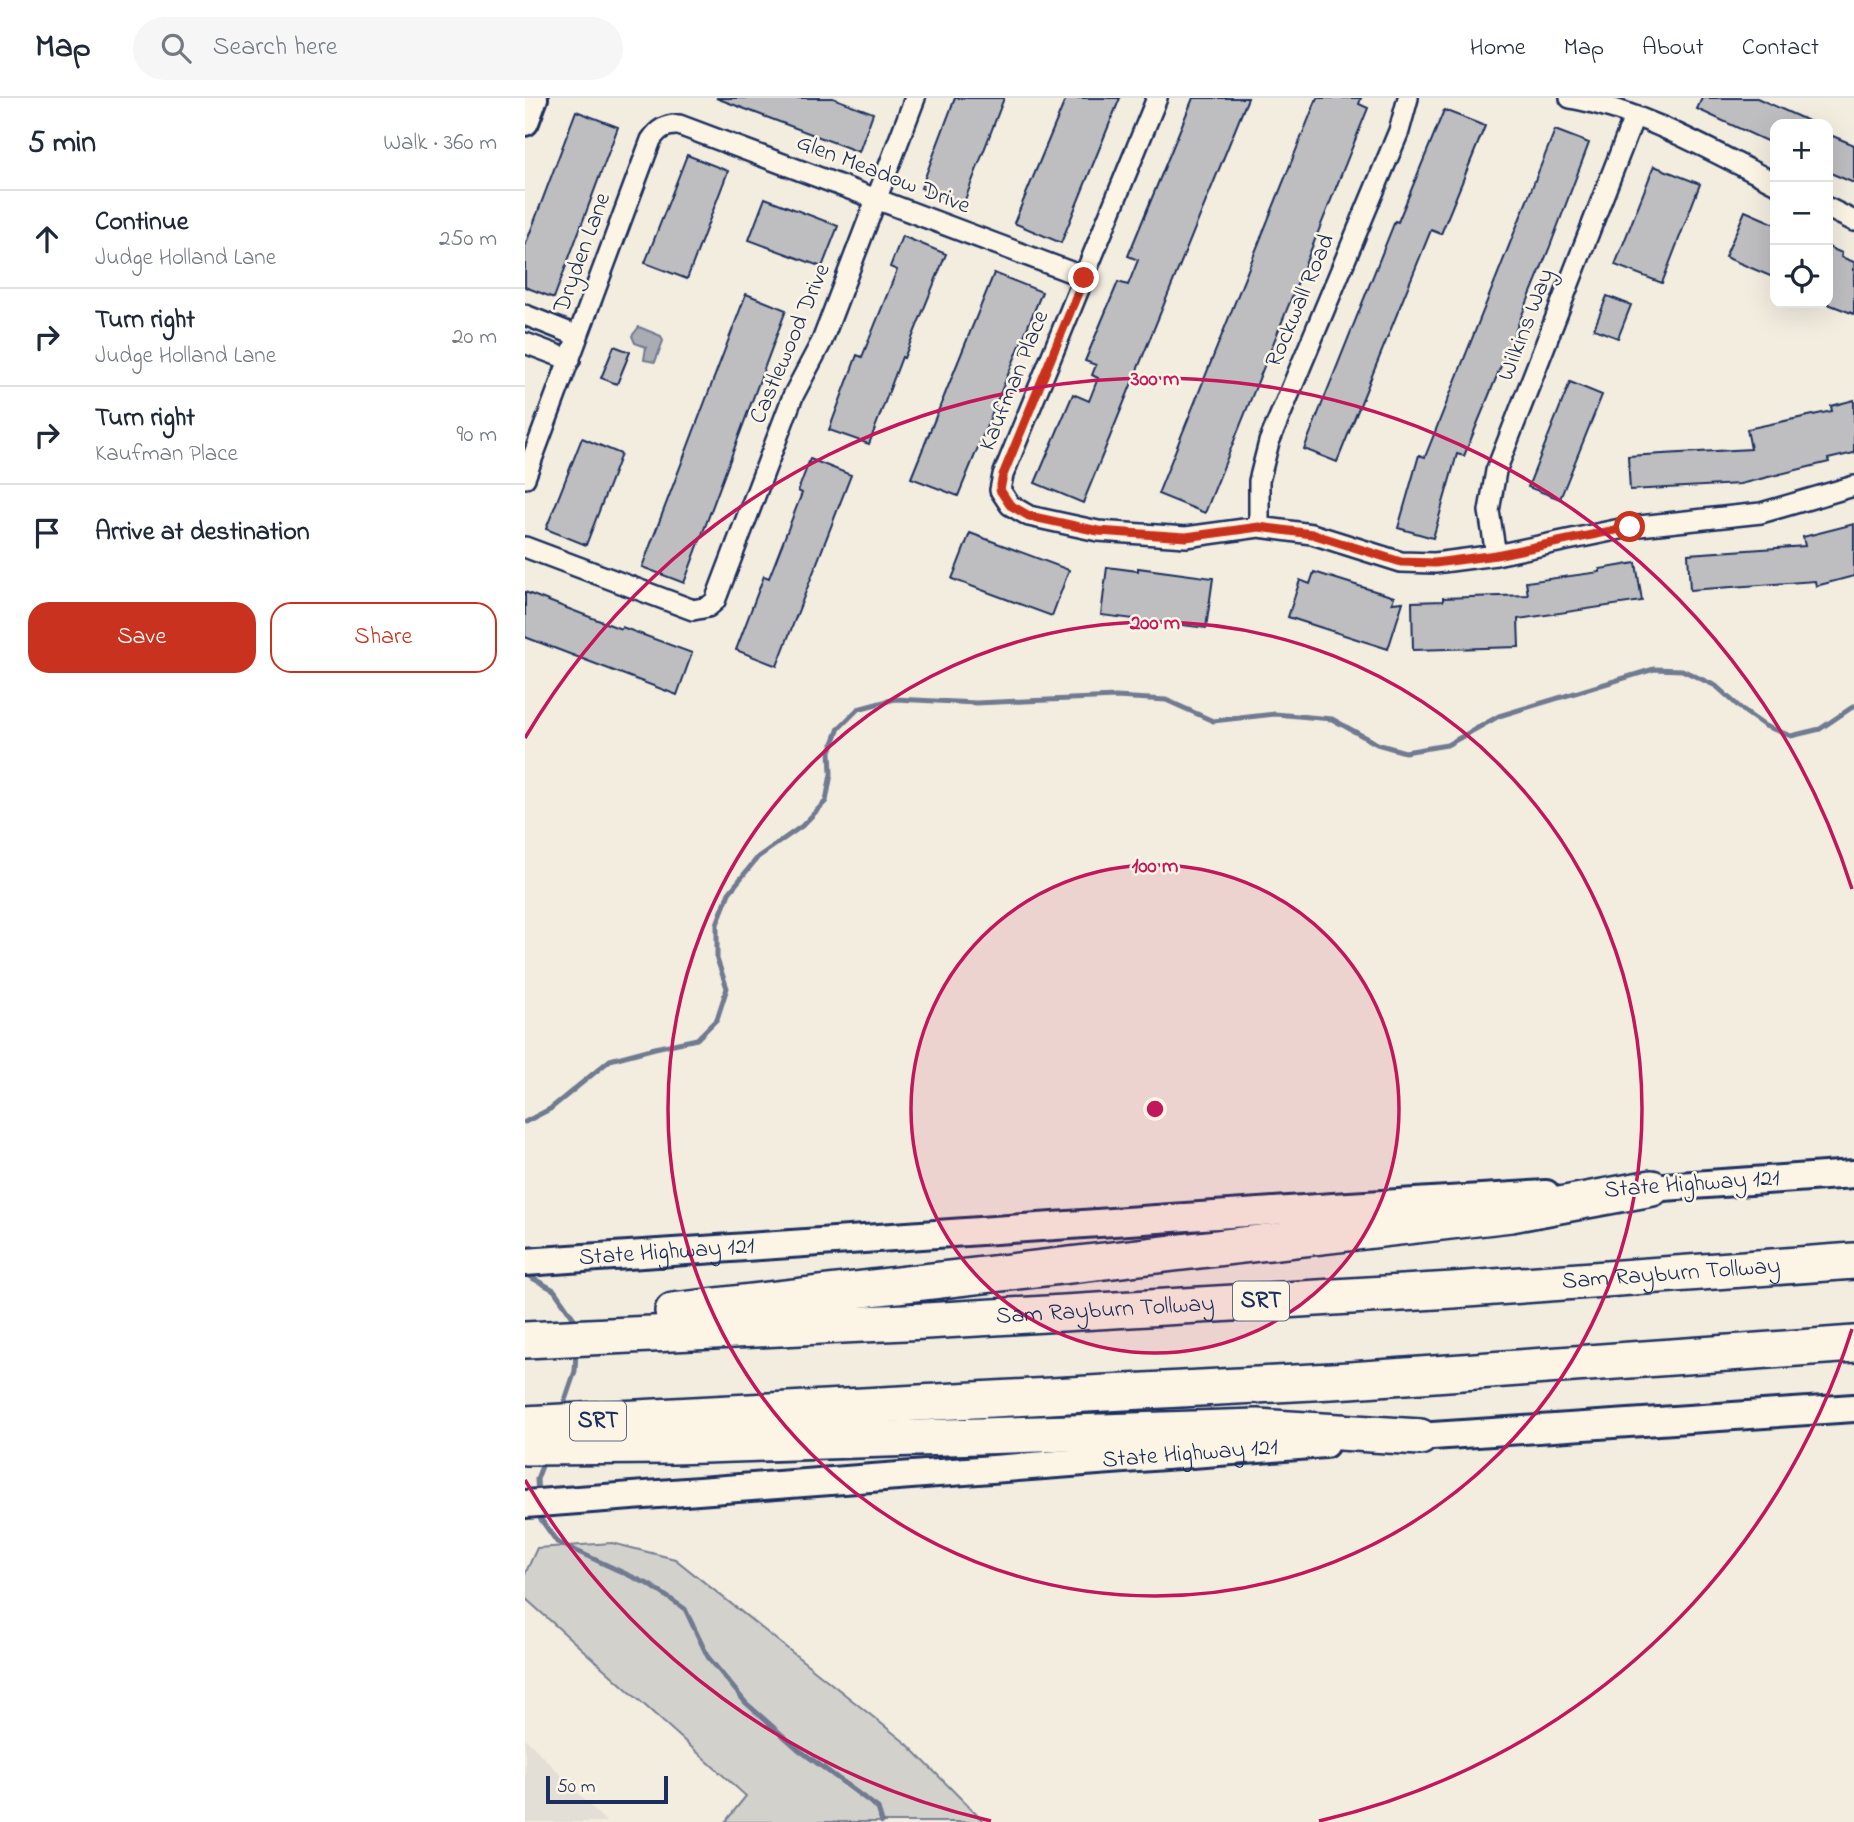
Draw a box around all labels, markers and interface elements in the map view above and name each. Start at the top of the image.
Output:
search box [133,17,623,80]
text: Map [35,24,91,72]
icon: search [157,29,195,67]
text: Search here [213,29,337,67]
text: Home [1470,31,1526,66]
text: Map [1564,31,1604,66]
text: About [1642,31,1704,66]
text: Contact [1742,31,1819,66]
map controls [1770,119,1833,308]
button: + [1770,119,1833,182]
text: 5 min [28,122,96,166]
street label: Glen Meadow Drive [791,126,975,224]
text: Walk · 360 m [383,127,497,160]
button: − [1770,182,1833,245]
street label: Dryden Lane [545,188,622,319]
text: Continue [95,204,188,242]
icon: ahead [28,220,66,258]
text: 250 m [439,223,497,256]
street label: Rockwall Road [1257,228,1345,373]
text: Judge Holland Lane [95,242,276,275]
button: locate [1770,245,1833,308]
street label: Castlewood Drive [741,258,841,430]
route end [1068,262,1099,293]
street label: Wilkins Way [1490,264,1565,387]
text: Turn right [95,302,195,340]
street label: Kaufman Place [971,305,1059,457]
icon: right [28,318,66,356]
text: 20 m [452,321,497,354]
text: Judge Holland Lane [95,340,276,373]
text: 300 m [1130,365,1179,395]
text: Turn right [95,400,195,438]
icon: right [28,416,66,454]
text: 90 m [457,419,497,452]
text: Kaufman Place [95,438,238,471]
route start [1614,511,1645,542]
icon: arrive [28,514,66,552]
text: Arrive at destination [95,514,310,552]
button: Save [28,602,256,673]
button: Share [270,602,497,673]
text: 200 m [1129,609,1180,639]
text: 100 m [1132,852,1178,882]
centre of rings [1143,1097,1167,1121]
street label: State Highway 121 [1603,1161,1781,1210]
street label: State Highway 121 [578,1229,756,1276]
street label: Sam Rayburn Tollway [1561,1249,1782,1300]
road number: SRT [1233,1282,1289,1320]
street label: Sam Rayburn Tollway [995,1287,1216,1334]
road number: SRT [570,1402,626,1440]
street label: State Highway 121 [1101,1430,1280,1478]
scale bar [546,1773,669,1805]
text: 50 m [557,1774,596,1801]

